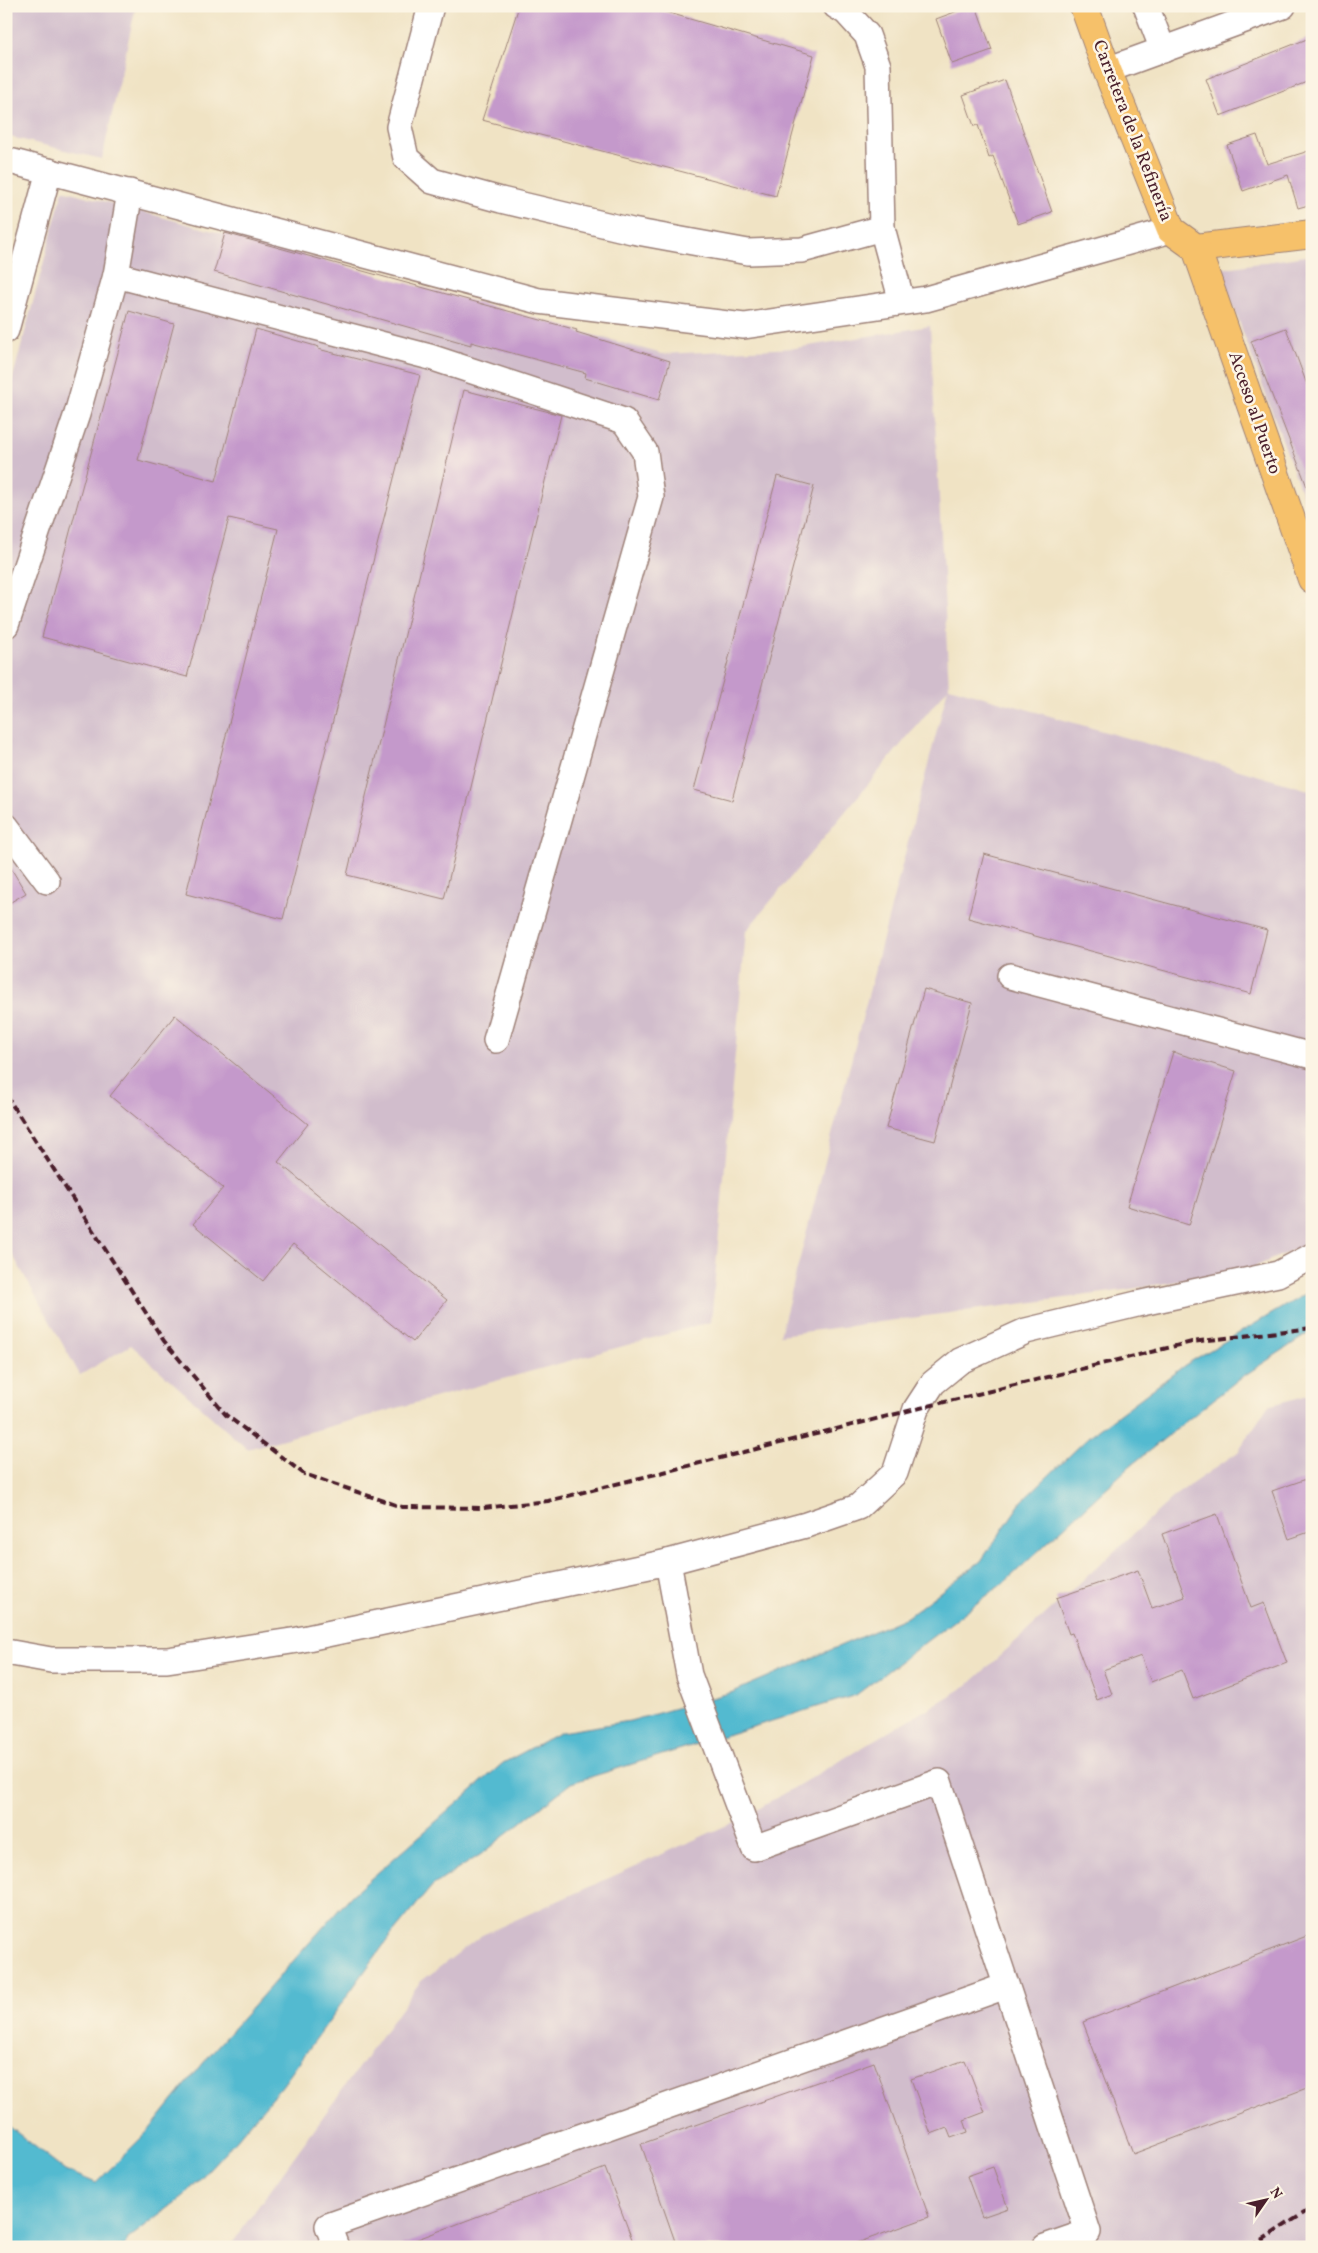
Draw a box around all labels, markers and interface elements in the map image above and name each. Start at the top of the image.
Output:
street label: Carretera de la Refinería [1086,37,1178,225]
street label: Acceso al Puerto [1221,348,1287,478]
north arrow [1240,2176,1290,2226]
text: N [1265,2184,1286,2203]

